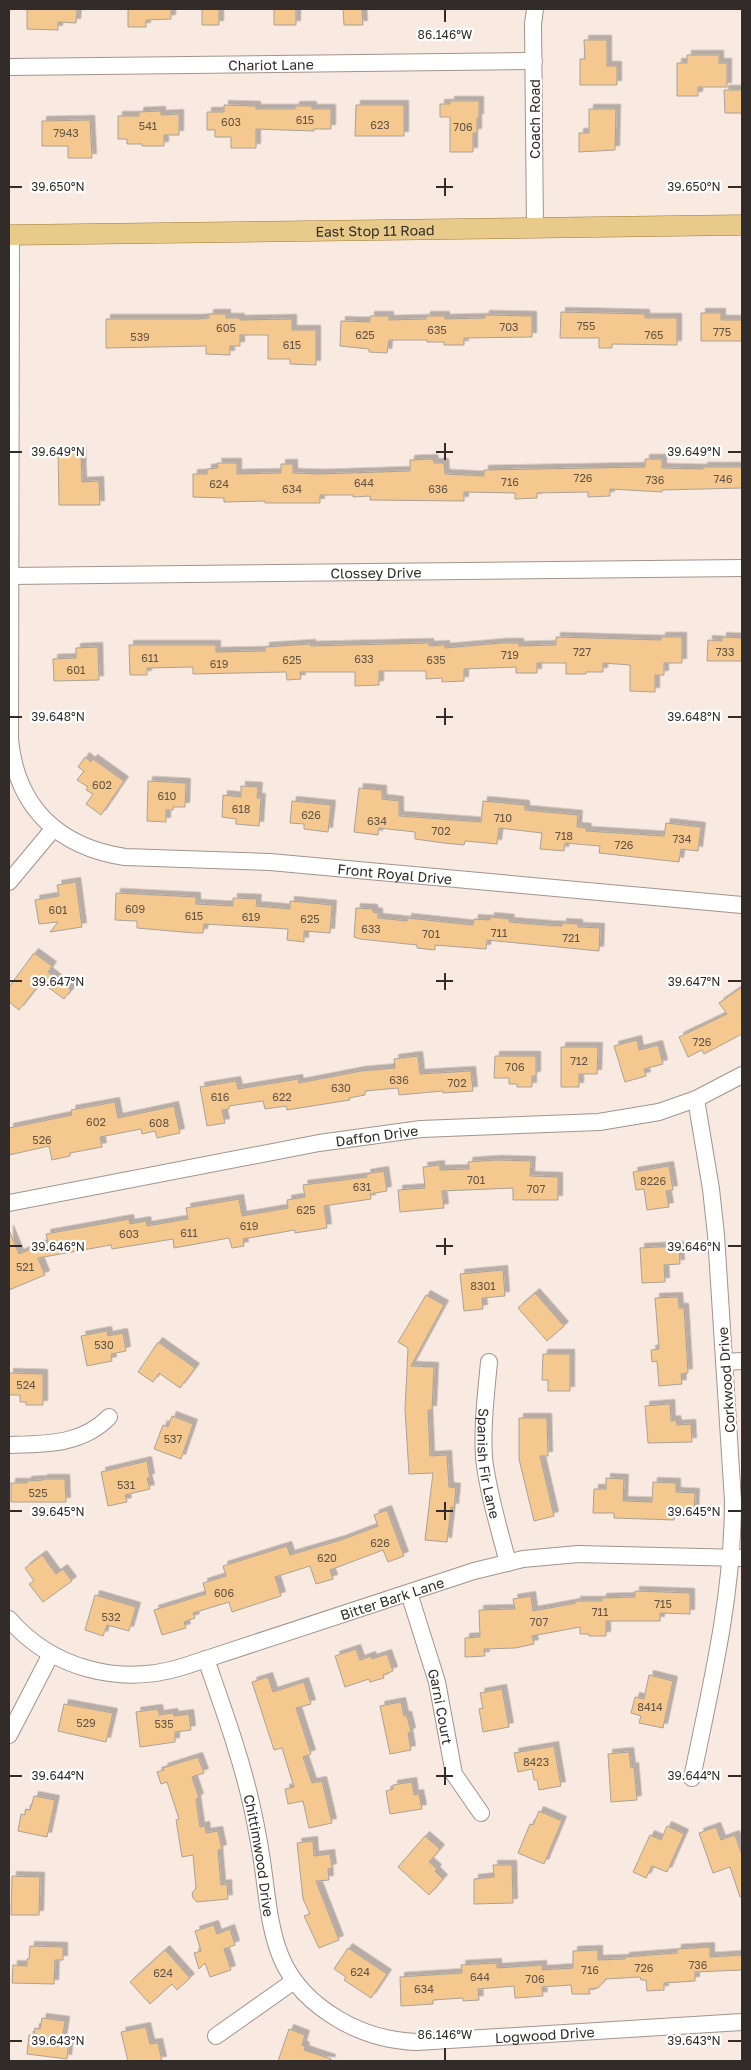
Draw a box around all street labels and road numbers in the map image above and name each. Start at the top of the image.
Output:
street label: Chariot Lane [228,55,314,73]
street label: Coach Road [526,79,543,159]
street label: East Stop 11 Road [315,221,435,239]
street label: Clossey Drive [330,563,422,581]
street label: Front Royal Drive [337,860,453,887]
street label: Daffon Drive [334,1121,419,1149]
street label: Corkwood Drive [714,1326,738,1434]
street label: Spanish Fir Lane [475,1408,504,1520]
street label: Bitter Bark Lane [338,1573,446,1623]
street label: Garni Court [425,1666,457,1746]
street label: Chittimwood Drive [241,1792,278,1918]
street label: Logwood Drive [494,2023,595,2046]

